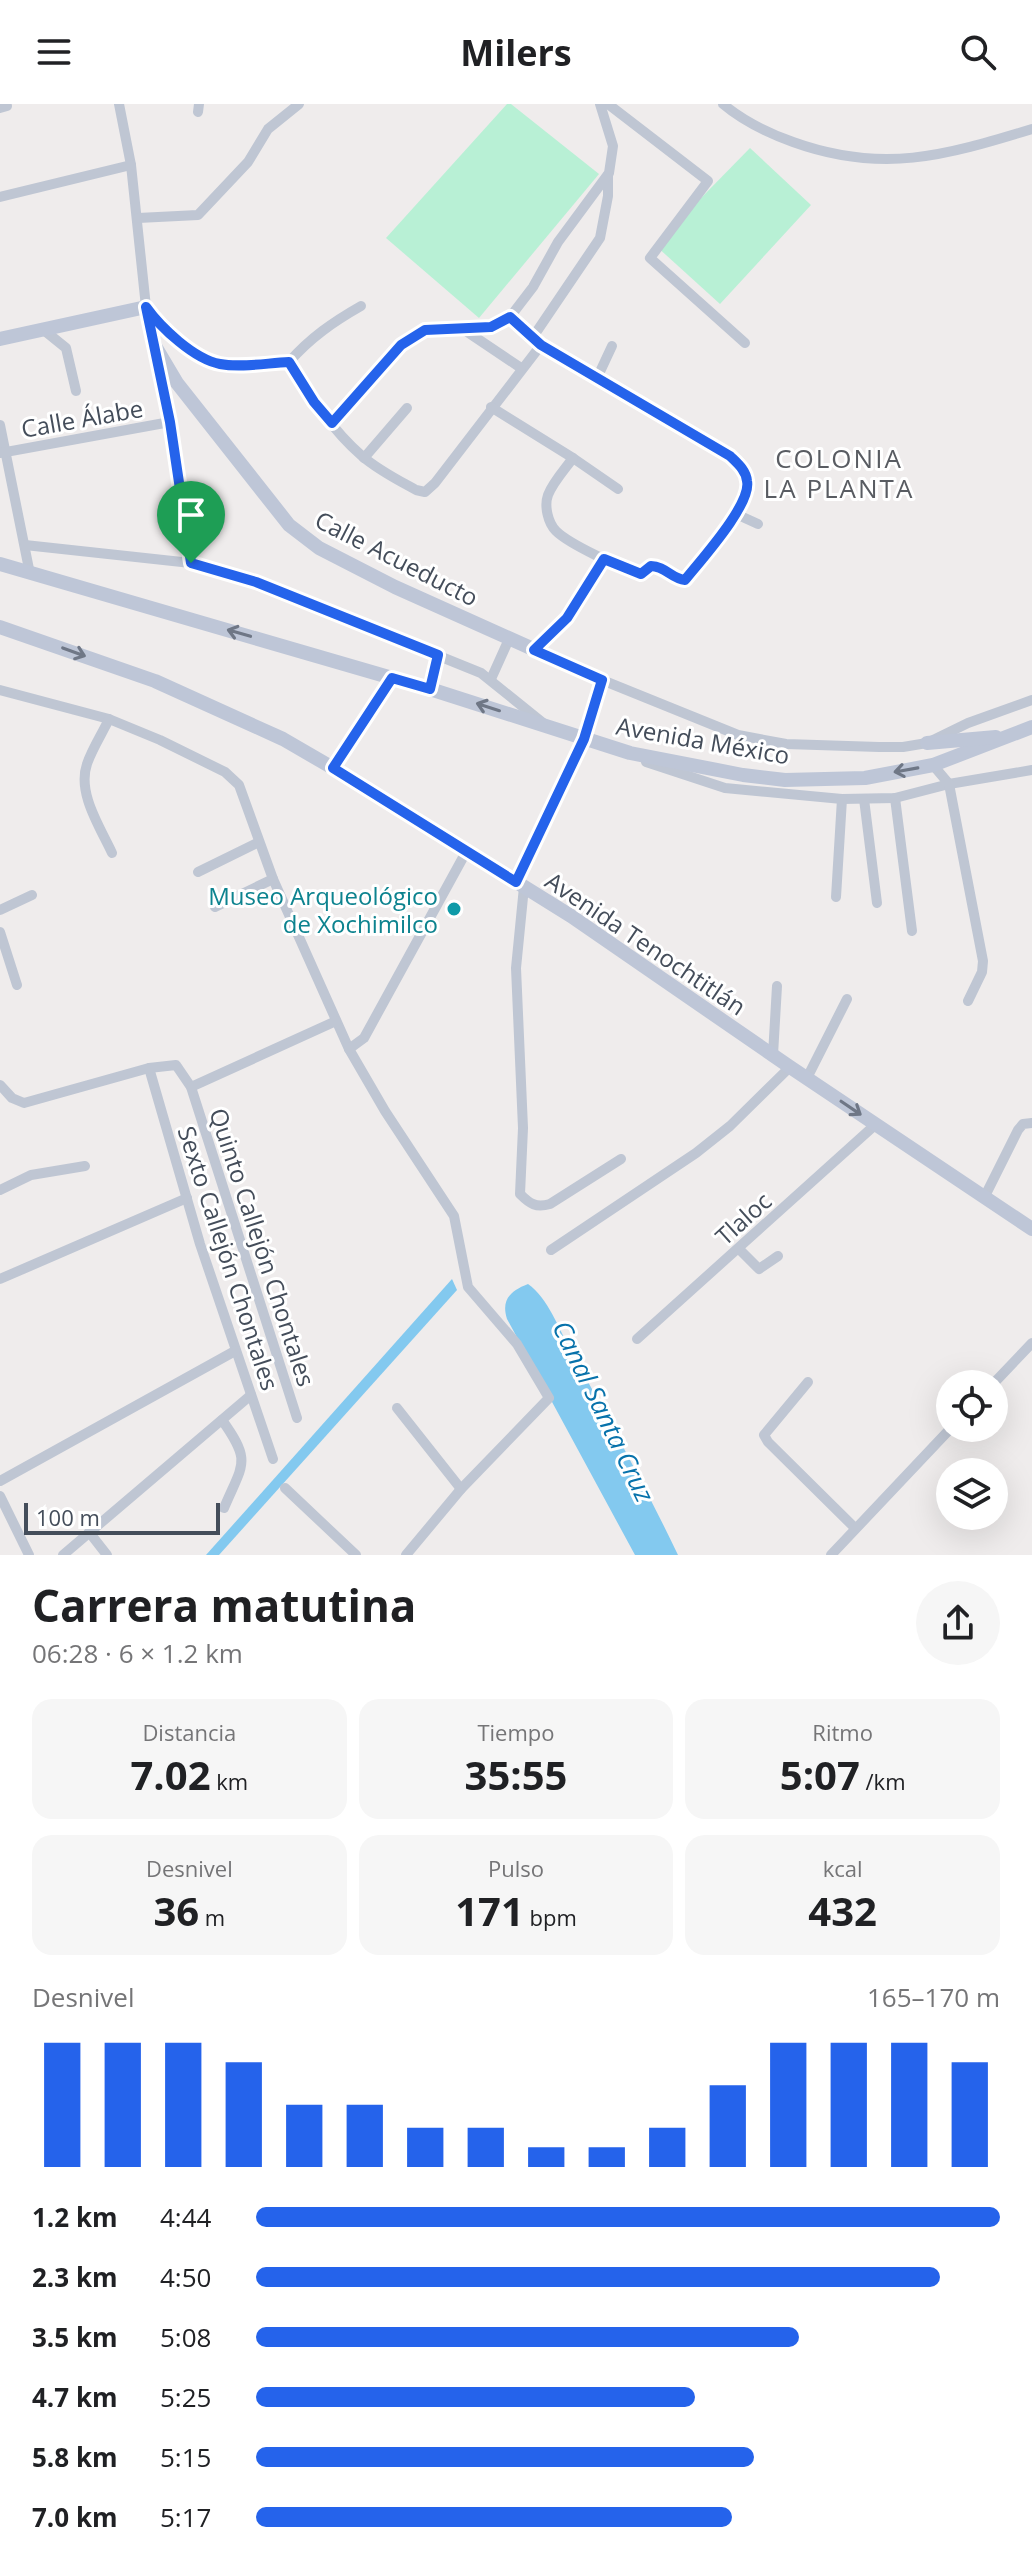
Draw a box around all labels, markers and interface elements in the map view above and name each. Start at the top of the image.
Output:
text: Milers [460,28,572,77]
icon: menu [32,30,76,74]
icon: search [956,30,1000,74]
street label: Calle Álabe [19,391,145,445]
district label: COLONIA LA PLANTA [764,440,914,506]
pin [157,481,225,563]
icon: arrive [169,493,213,537]
street label: Calle Acueducto [310,503,484,613]
one-way arrow [226,625,252,640]
one-way arrow [61,646,85,660]
one-way arrow [476,699,501,713]
street label: Avenida México [614,709,792,771]
one-way arrow [893,764,919,779]
street label: Avenida Tenochtitlán [539,864,753,1022]
place label: Museo Arqueológico de Xochimilco [208,879,438,940]
marker: Museo Arqueológico de Xochimilco [445,900,463,918]
one-way arrow [839,1100,861,1116]
street label: Quinto Callejón Chontales [202,1104,324,1390]
street label: Sexto Callejón Chontales [171,1122,287,1394]
street label: Tlaloc [708,1184,778,1252]
water label: Canal Santa Cruz [544,1314,664,1508]
map controls [936,1370,1008,1530]
button: locate [936,1370,1008,1442]
button: layers [936,1458,1008,1530]
scale bar [24,1499,220,1535]
text: 100 m [36,1502,100,1532]
text: Carrera matutina [32,1575,416,1635]
button: share [916,1581,1000,1665]
text: 06:28 · 6 × 1.2 km [32,1635,243,1671]
text: Distancia [142,1717,236,1747]
text: Tiempo [477,1717,555,1747]
text: Ritmo [812,1717,873,1747]
text: 7.02 [130,1747,211,1802]
text: 35:55 [465,1747,567,1802]
text: 5:07 [780,1747,860,1802]
text: km [211,1766,248,1796]
text: /km [860,1766,906,1796]
text: Desnivel [146,1853,233,1883]
text: Pulso [488,1853,544,1883]
text: kcal [823,1853,863,1883]
text: 36 [153,1883,199,1938]
text: 171 [455,1883,524,1938]
text: 432 [808,1883,877,1938]
text: m [199,1902,225,1932]
text: bpm [524,1902,577,1932]
text: Desnivel [32,1979,135,2015]
text: 165–170 m [867,1979,1000,2015]
text: 1.2 km [32,2199,118,2235]
text: 4:44 [160,2199,211,2235]
text: 2.3 km [32,2259,118,2295]
text: 4:50 [160,2259,211,2295]
text: 3.5 km [32,2319,118,2355]
text: 5:08 [160,2319,211,2355]
text: 4.7 km [32,2379,118,2415]
text: 5:25 [160,2379,211,2415]
text: 5.8 km [32,2439,118,2475]
text: 5:15 [160,2439,211,2475]
text: 7.0 km [32,2499,118,2535]
text: 5:17 [160,2499,211,2535]

